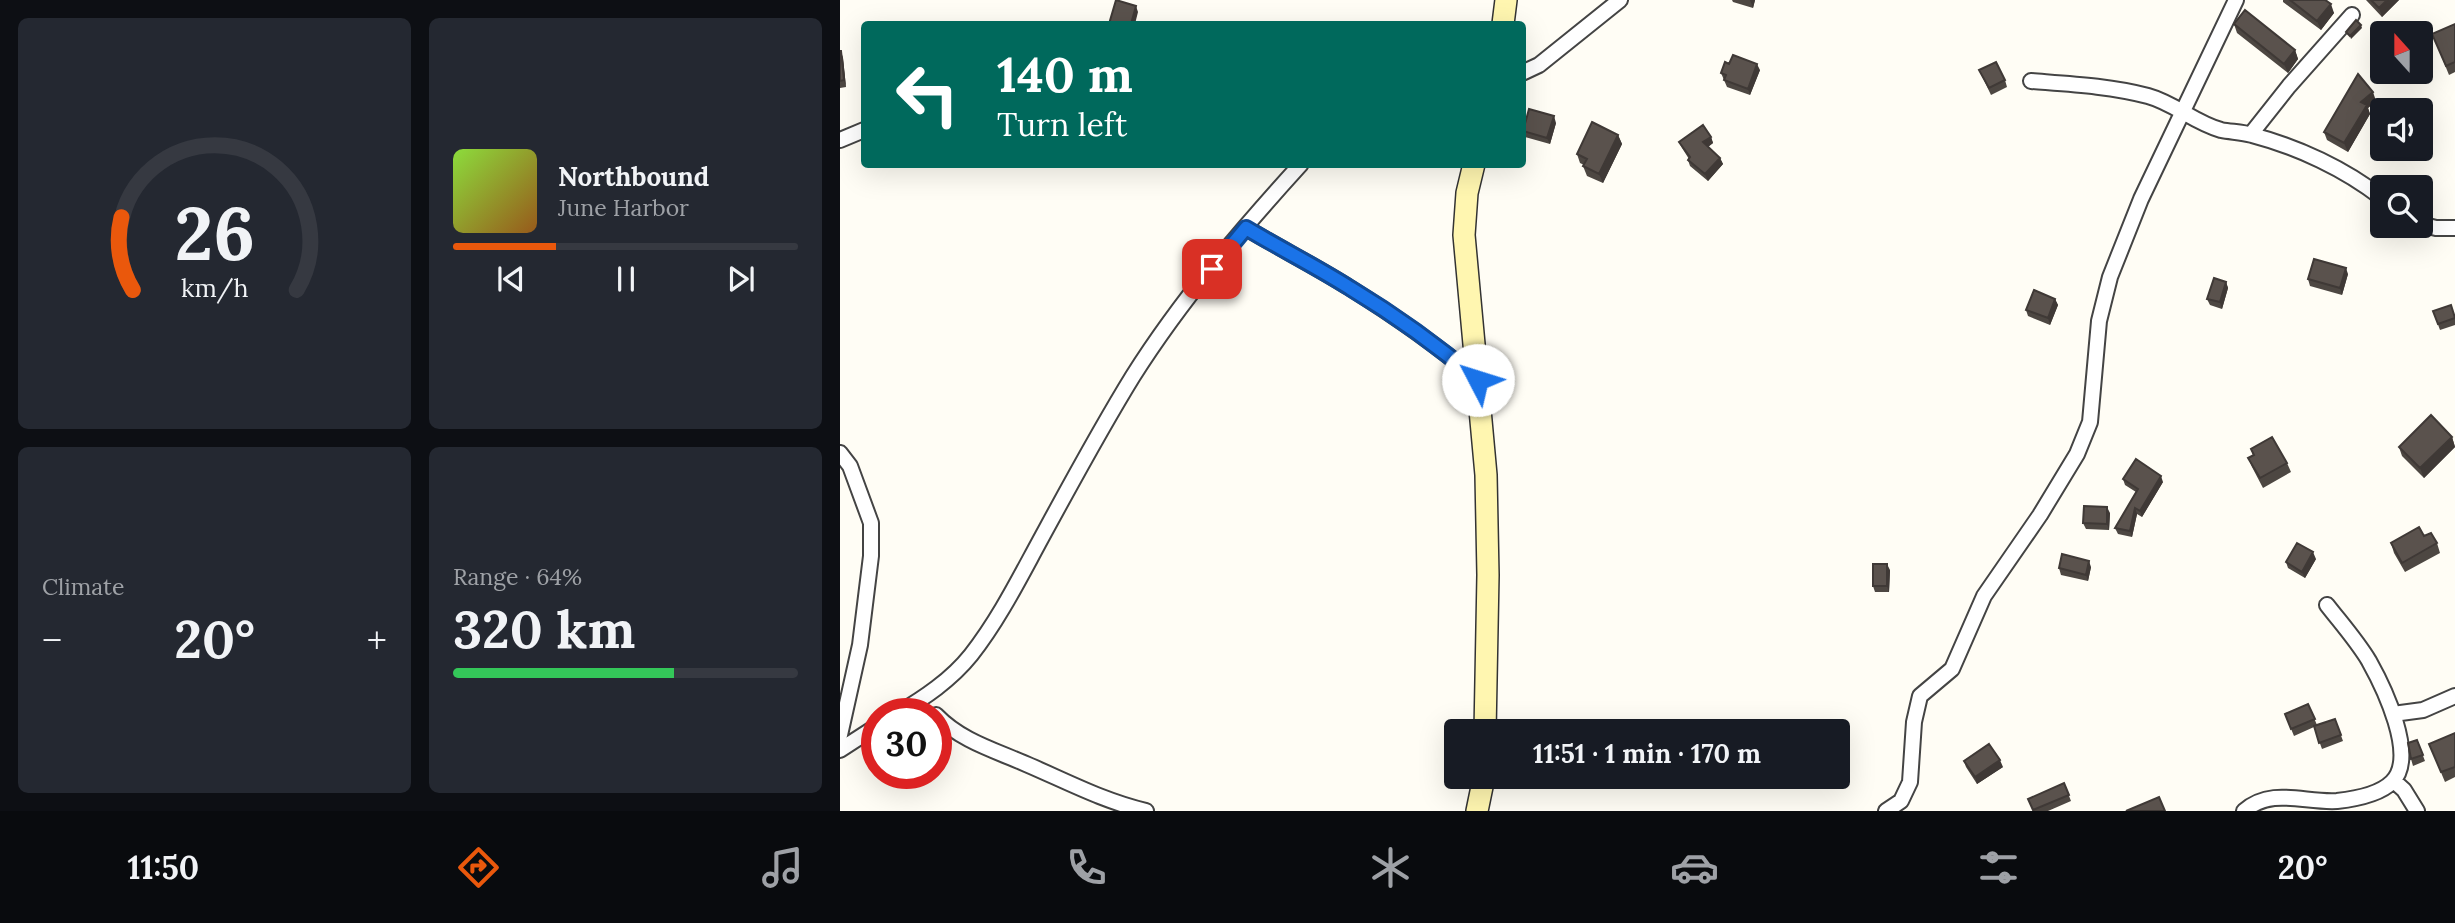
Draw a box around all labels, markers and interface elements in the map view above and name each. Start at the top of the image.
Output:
north arrow [2370,21,2432,84]
map controls [2370,21,2433,238]
text: 140 m [997,43,1133,105]
icon: left [882,49,973,140]
button: sound [2370,98,2433,161]
text: Turn left [997,104,1127,145]
text: Northbound [558,160,709,193]
button: search [2370,175,2433,238]
text: 26 [174,187,255,280]
text: June Harbor [558,193,689,222]
pin [1182,239,1242,299]
icon: arrive [1193,250,1231,288]
icon: previous [492,260,530,298]
icon: pause [607,260,645,298]
icon: next [722,260,760,298]
text: km/h [181,272,248,304]
position arrow [1441,343,1515,417]
text: Range · 64% [453,562,582,591]
text: Climate [42,572,124,601]
text: 320 km [453,596,635,662]
text: 20° [174,606,255,672]
text: − [42,616,62,664]
text: + [367,616,387,664]
speed limit sign: 30 [861,698,952,789]
text: 11:51 · 1 min · 170 m [1533,737,1761,770]
icon: directions [454,843,503,892]
icon: music [758,843,807,892]
icon: phone [1062,843,1111,892]
icon: climate [1366,843,1415,892]
icon: car [1670,843,1719,892]
icon: filters [1974,843,2023,892]
text: 11:50 [127,847,199,888]
text: 20° [2278,847,2327,888]

